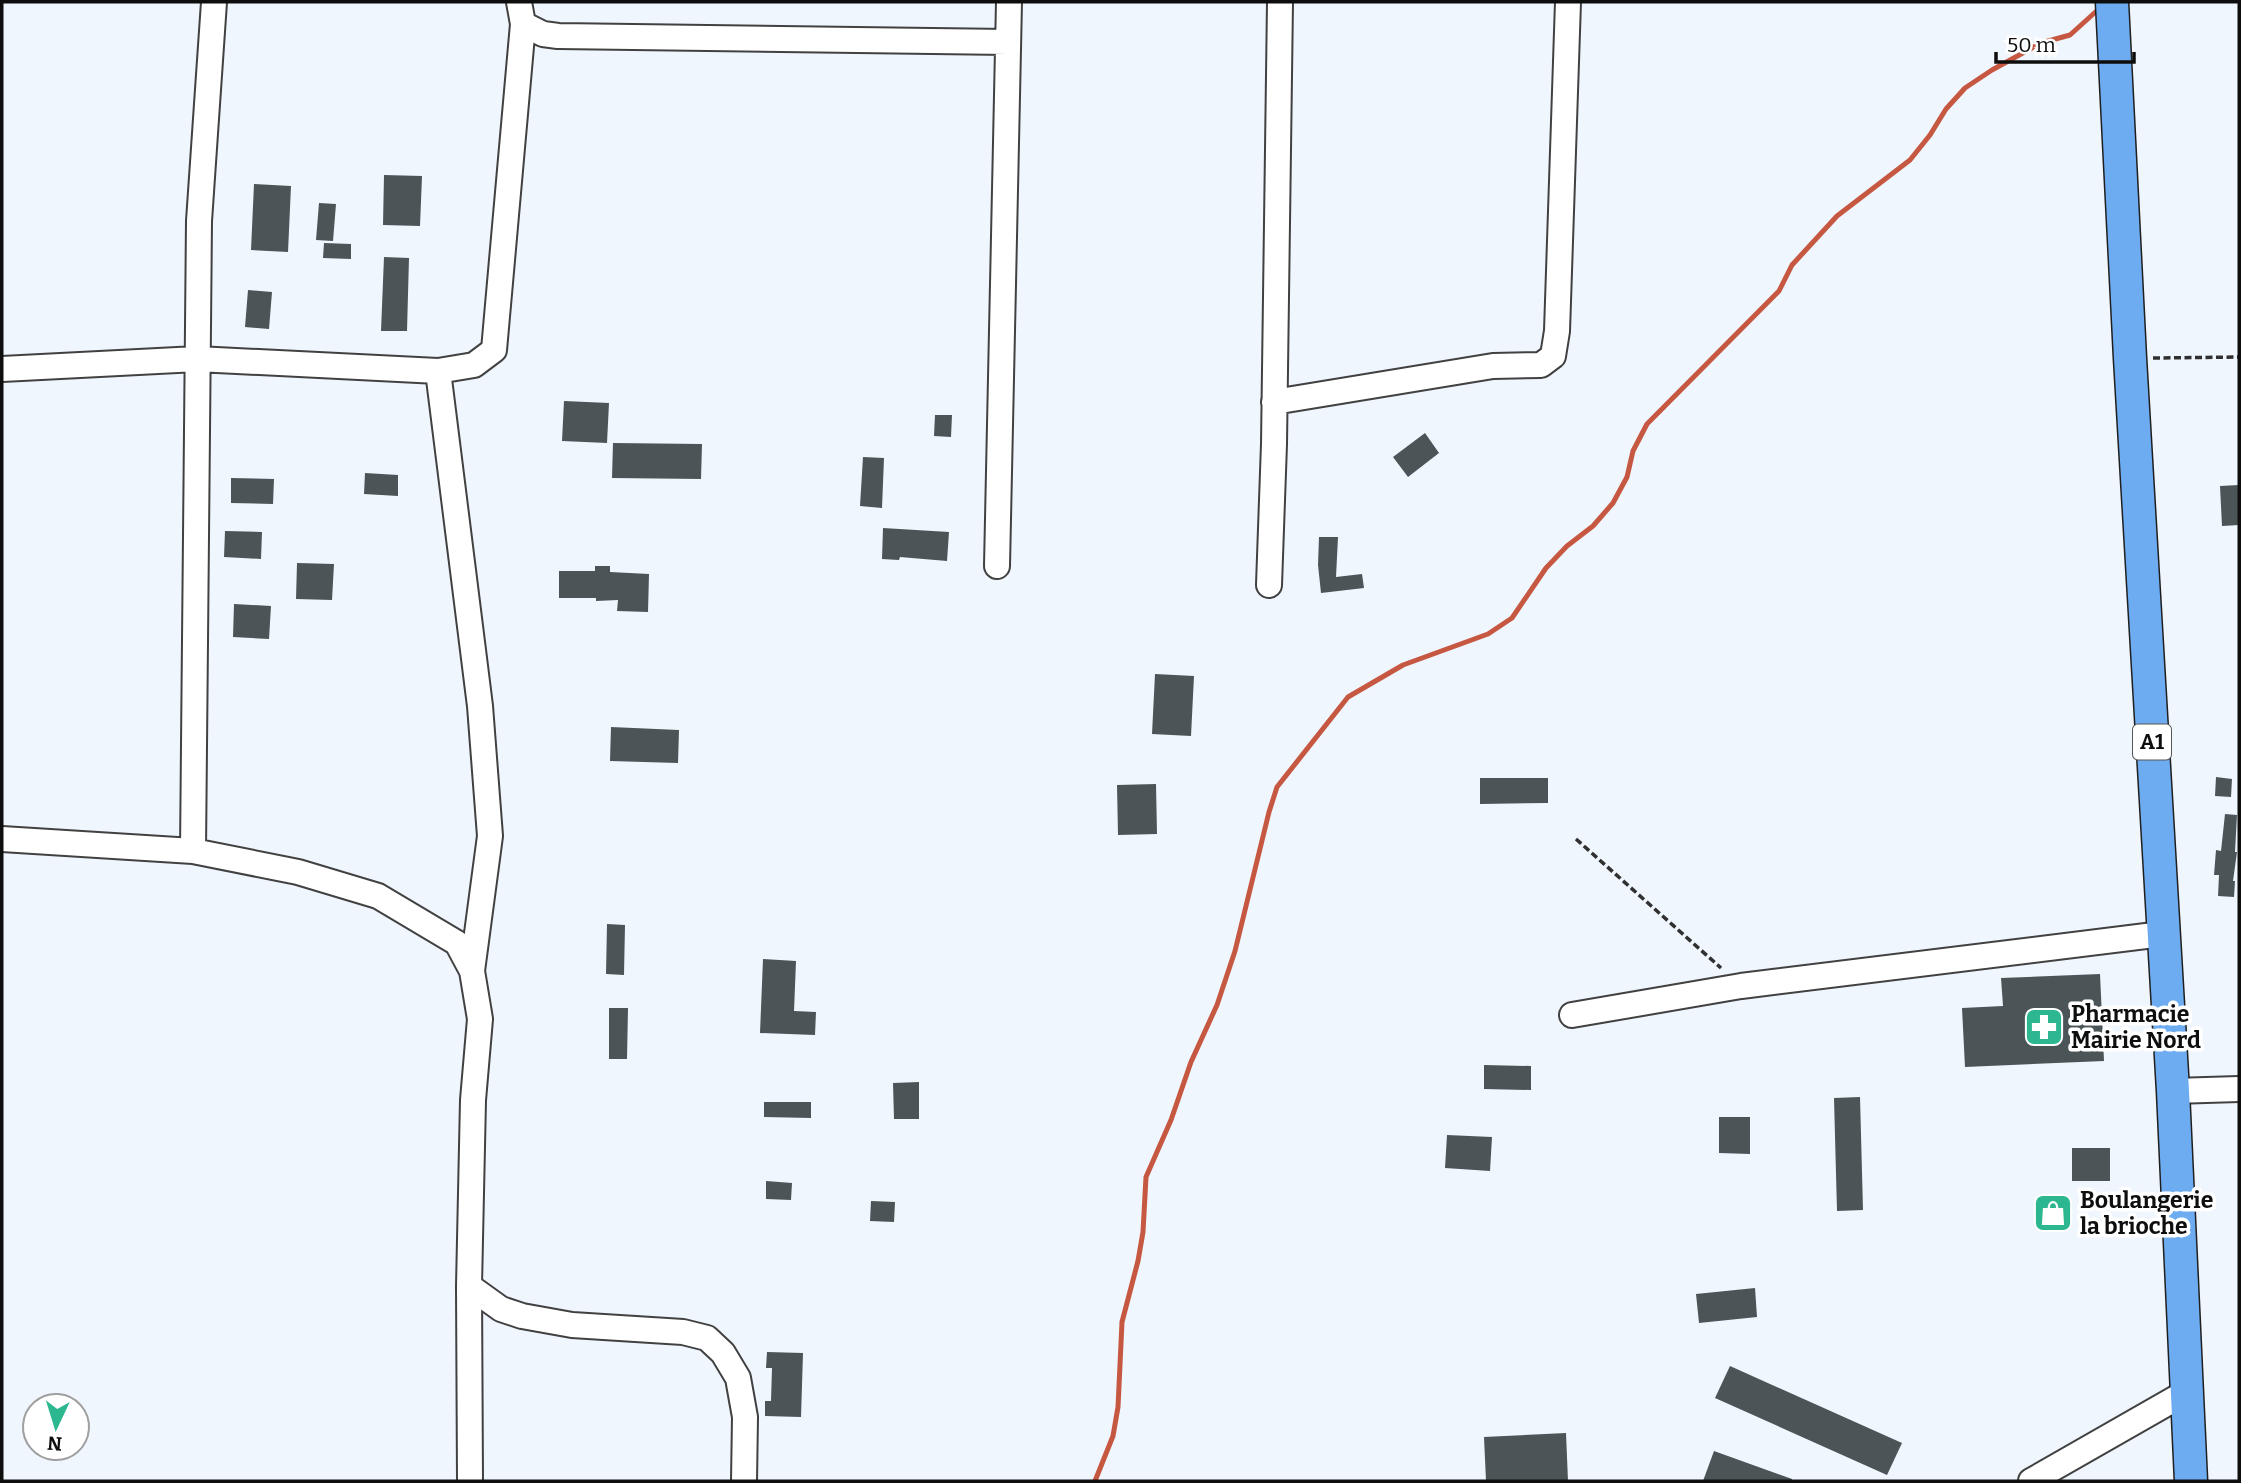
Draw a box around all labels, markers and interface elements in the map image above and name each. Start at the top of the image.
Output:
scale bar [1996,21,2134,65]
text: 50 m [2007,32,2056,58]
road number: A1 [2133,724,2171,760]
place label: Pharmacie Mairie Nord [2071,1000,2201,1054]
pharmacy icon: Pharmacie Mairie Nord [2023,1006,2065,1048]
place label: Boulangerie la brioche [2080,1186,2213,1240]
shop icon: Boulangerie la brioche [2032,1192,2074,1234]
north arrow [21,1392,91,1462]
text: N [46,1431,63,1455]

